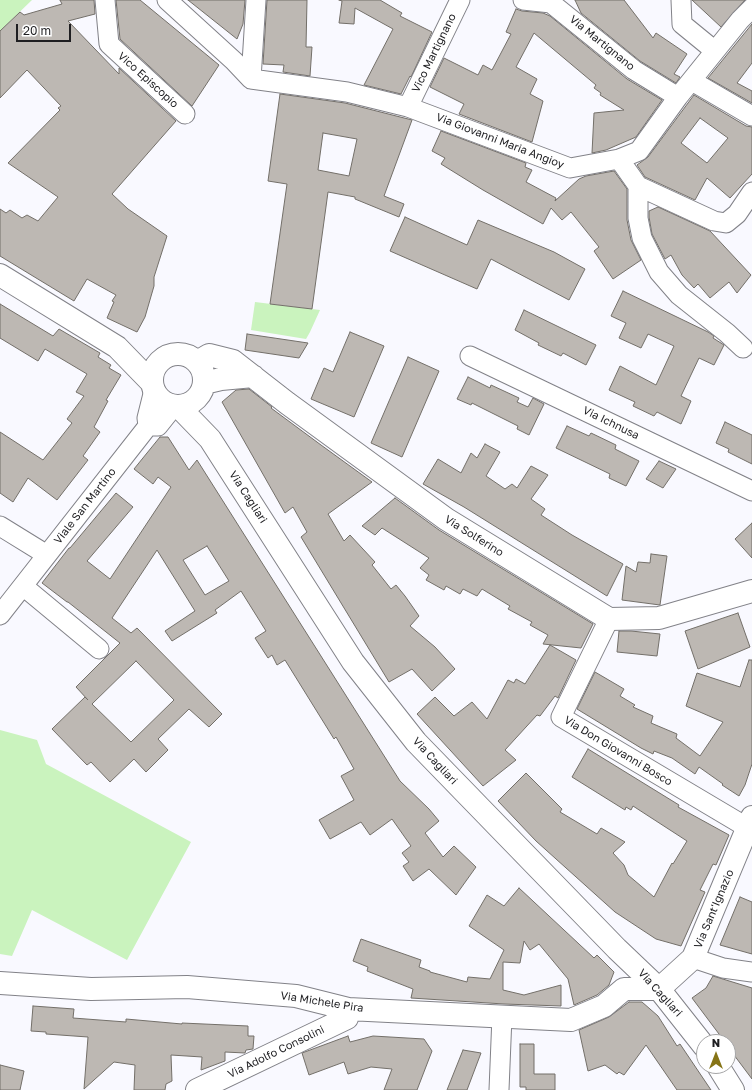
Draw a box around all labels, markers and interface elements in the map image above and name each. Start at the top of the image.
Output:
street label: Vico Martignano [409,11,459,95]
street label: Via Martignano [567,13,637,73]
scale bar [18,16,73,42]
text: 20 m [23,23,51,38]
street label: Vico Episcopio [115,49,181,111]
street label: Via Giovanni Maria Angioy [434,110,566,172]
street label: Via Ichnusa [581,404,641,442]
street label: Viale San Martino [51,465,119,547]
street label: Via Cagliari [226,468,270,526]
street label: Via Solferino [442,513,506,559]
street label: Via Don Giovanni Bosco [562,713,674,789]
street label: Via Cagliari [410,735,460,787]
street label: Via Sant'Ignazio [691,868,737,950]
street label: Via Cagliari [635,966,685,1020]
street label: Via Michele Pira [280,989,364,1015]
street label: Via Adolfo Consolini [226,1023,326,1081]
north arrow [696,1034,736,1074]
text: N [712,1036,720,1049]

